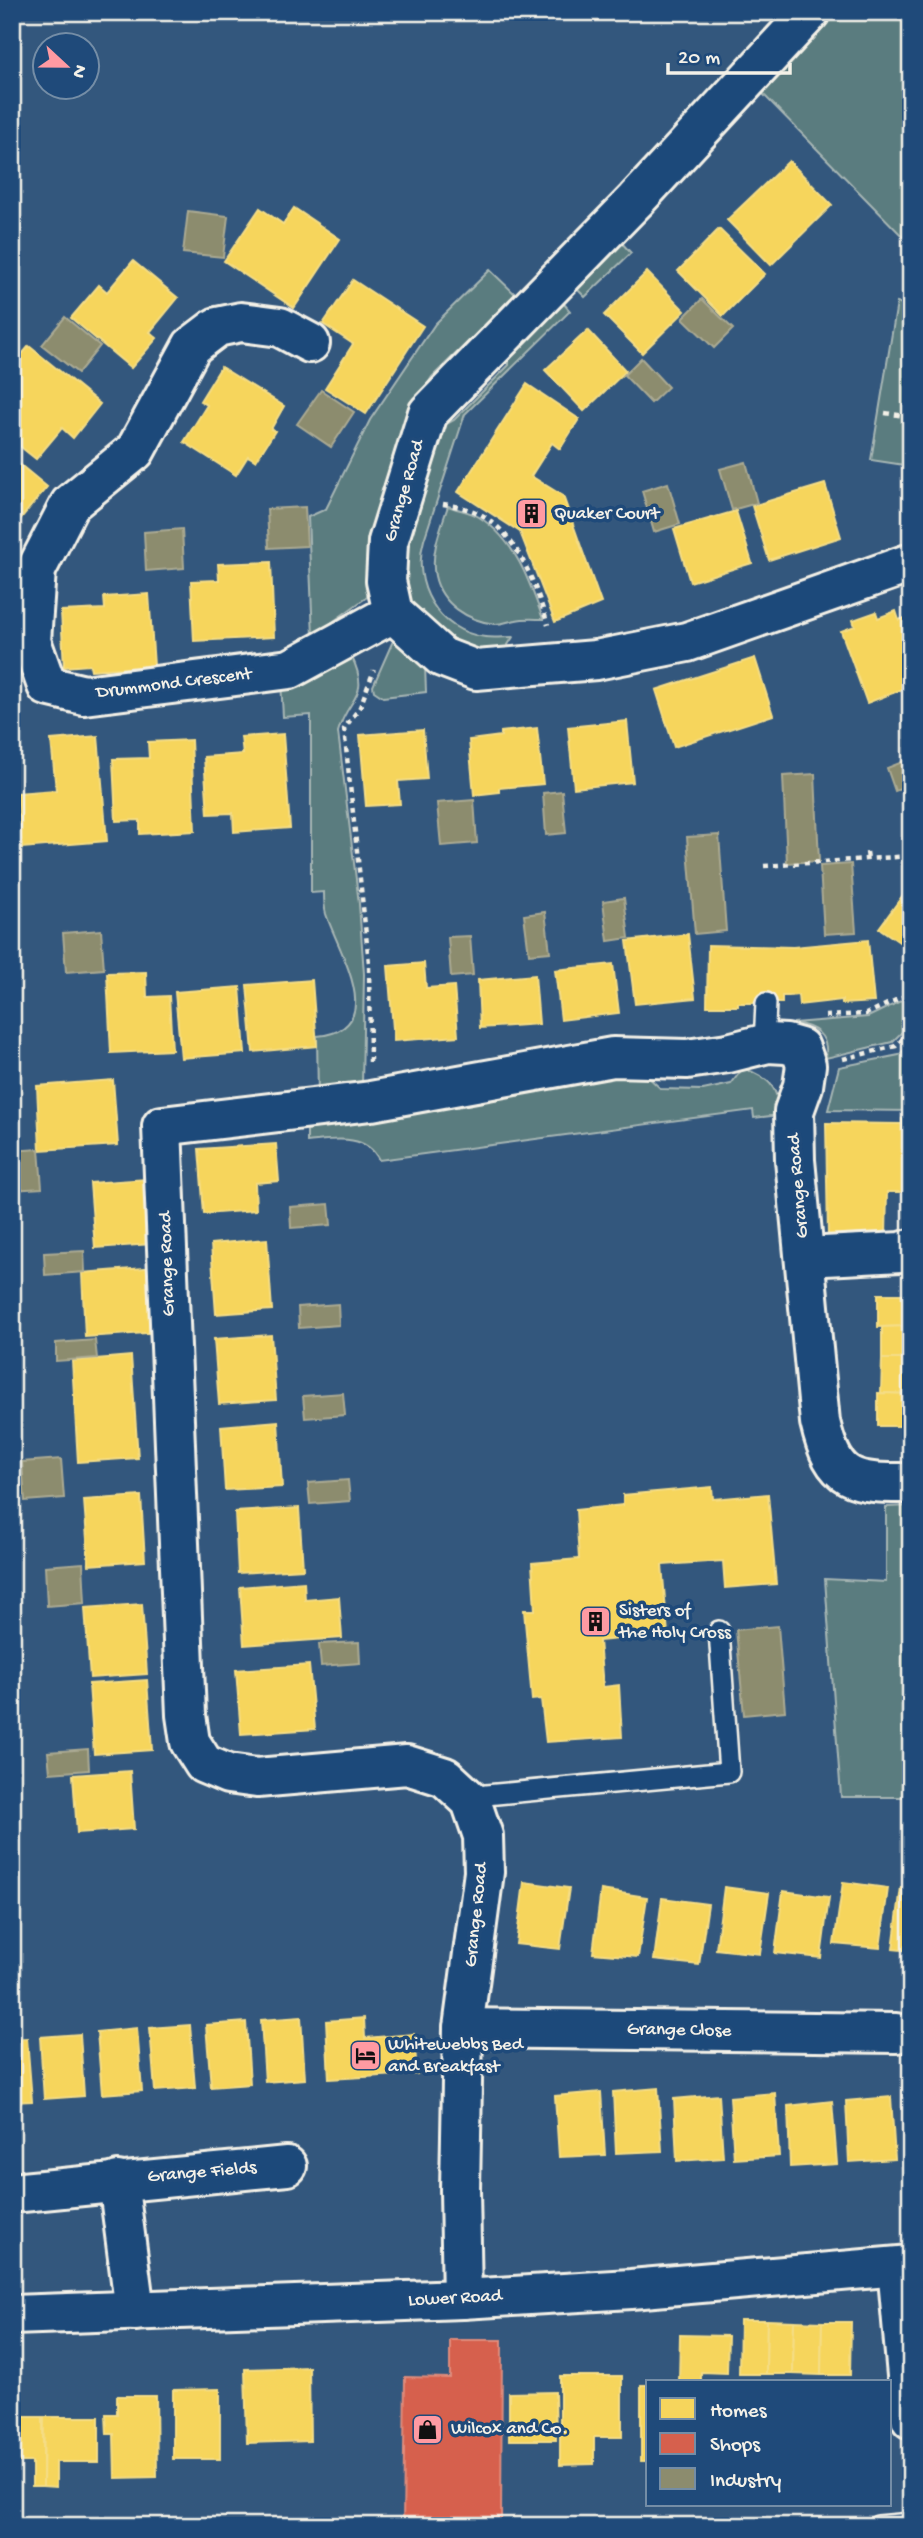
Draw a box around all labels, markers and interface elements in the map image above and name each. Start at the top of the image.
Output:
north arrow [32,32,102,102]
scale bar [668,32,790,76]
text: 20 m [678,47,720,72]
text: N [66,61,92,81]
street label: Grange Road [379,436,431,545]
building icon: Quaker Court [514,497,548,531]
place label: Quaker Court [554,503,662,526]
street label: Drummond Crescent [93,663,255,705]
street label: Grange Road [783,1131,815,1239]
street label: Grange Road [155,1209,181,1317]
place label: Sisters of the Holy Cross [617,1600,732,1645]
building icon: Sisters of the Holy Cross [579,1605,613,1639]
street label: Grange Road [460,1860,494,1968]
street label: Grange Close [627,2019,732,2043]
place label: Whitewebbs Bed and Breakfast [388,2034,525,2079]
hotel icon: Whitewebbs Bed and Breakfast [348,2039,382,2073]
street label: Grange Fields [147,2157,258,2189]
street label: Lower Road [407,2285,504,2313]
legend [646,2380,892,2506]
text: Homes [710,2400,768,2425]
shop icon: Wilcox and Co. [411,2412,445,2446]
place label: Wilcox and Co. [451,2418,568,2441]
text: Shops [710,2434,761,2459]
text: Industry [710,2470,781,2495]

